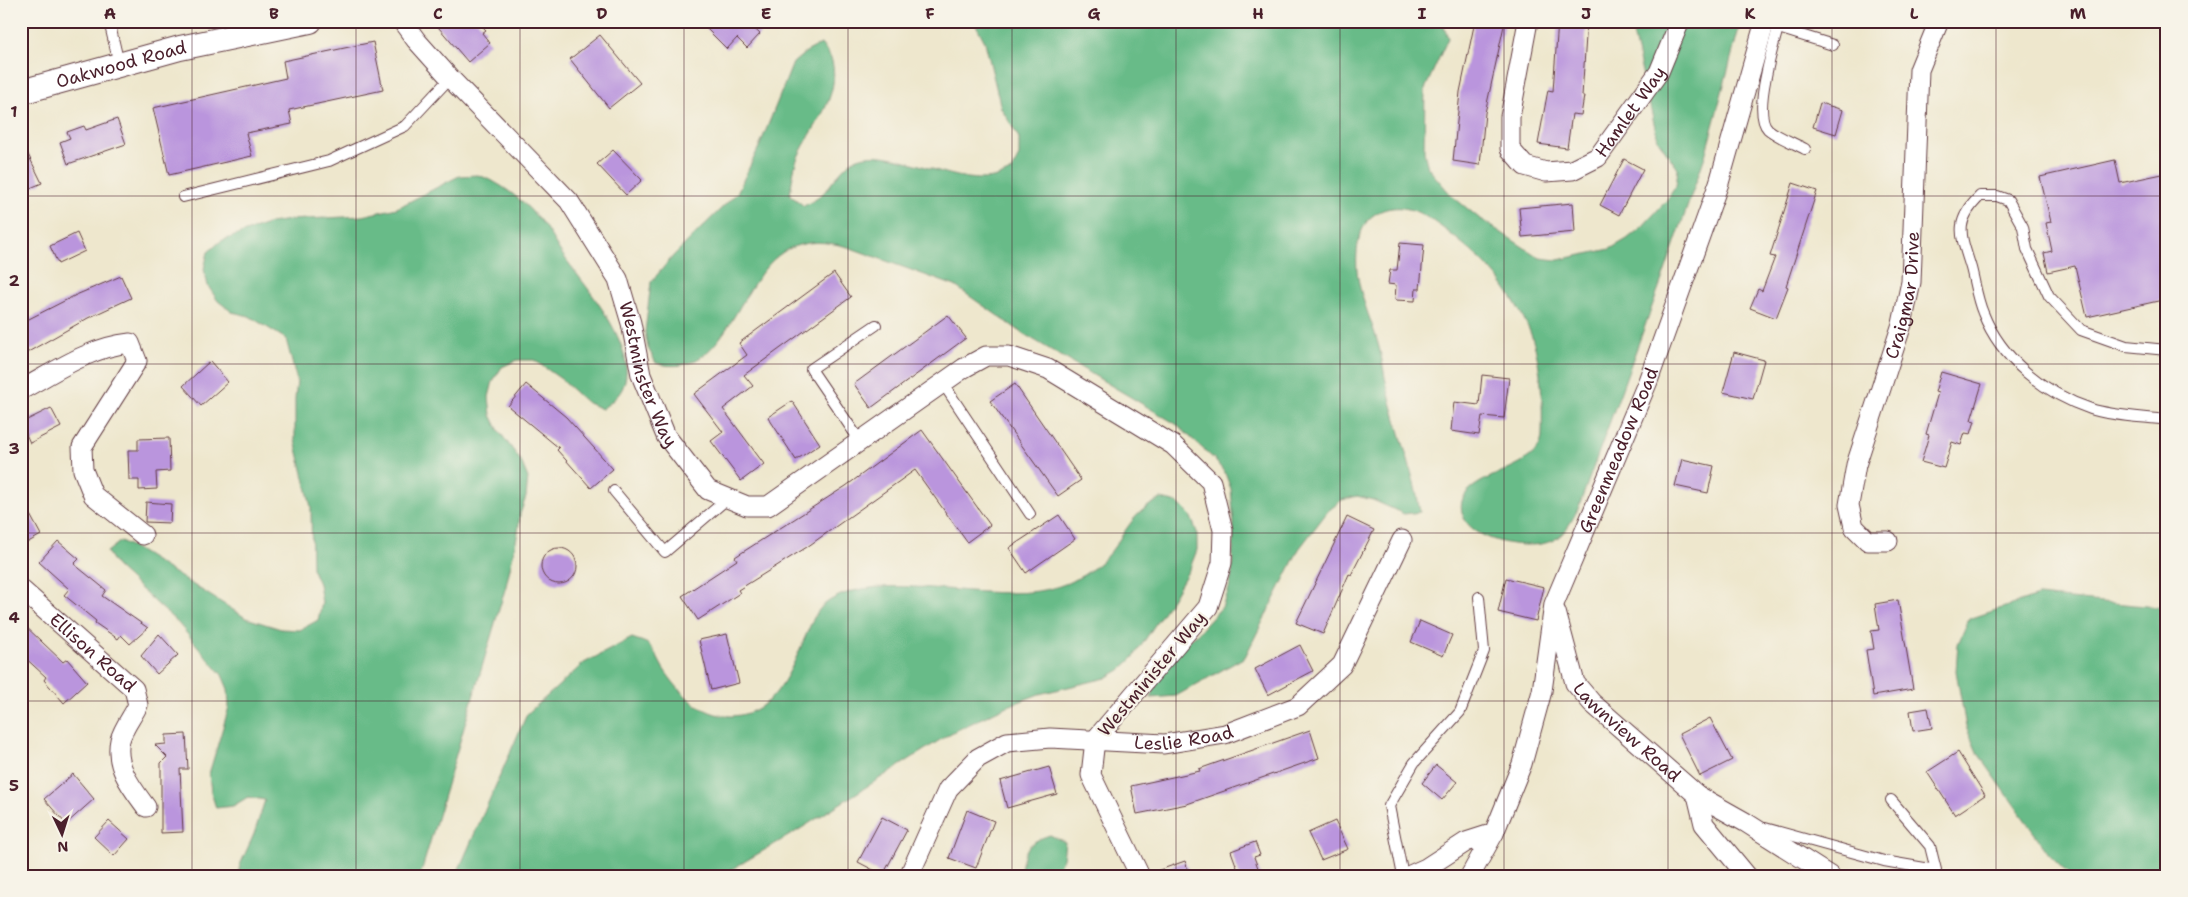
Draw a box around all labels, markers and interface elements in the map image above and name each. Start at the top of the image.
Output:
text: A [104,3,116,24]
text: B [269,3,279,24]
text: C [433,3,443,24]
text: D [596,3,608,24]
text: E [761,3,771,24]
text: F [925,3,935,24]
text: G [1088,3,1101,24]
text: H [1252,3,1264,24]
text: I [1418,3,1427,24]
text: J [1581,3,1591,24]
text: K [1745,3,1756,24]
text: L [1910,3,1919,24]
text: M [2070,3,2087,24]
street label: Oakwood Road [53,35,188,94]
street label: Hamlet Way [1590,61,1671,162]
text: 1 [10,101,18,122]
street label: Craigmar Drive [1879,231,1925,362]
text: 2 [8,270,20,291]
street label: Westminster Way [613,299,683,452]
street label: Greenmeadow Road [1573,364,1664,537]
text: 3 [8,438,20,459]
street label: Westminister Way [1092,606,1212,742]
text: 4 [8,607,20,628]
street label: Ellison Road [44,608,141,698]
street label: Lawnview Road [1567,677,1686,787]
street label: Leslie Road [1134,720,1237,756]
text: 5 [9,775,19,796]
north arrow [38,810,88,860]
text: N [57,838,69,856]

